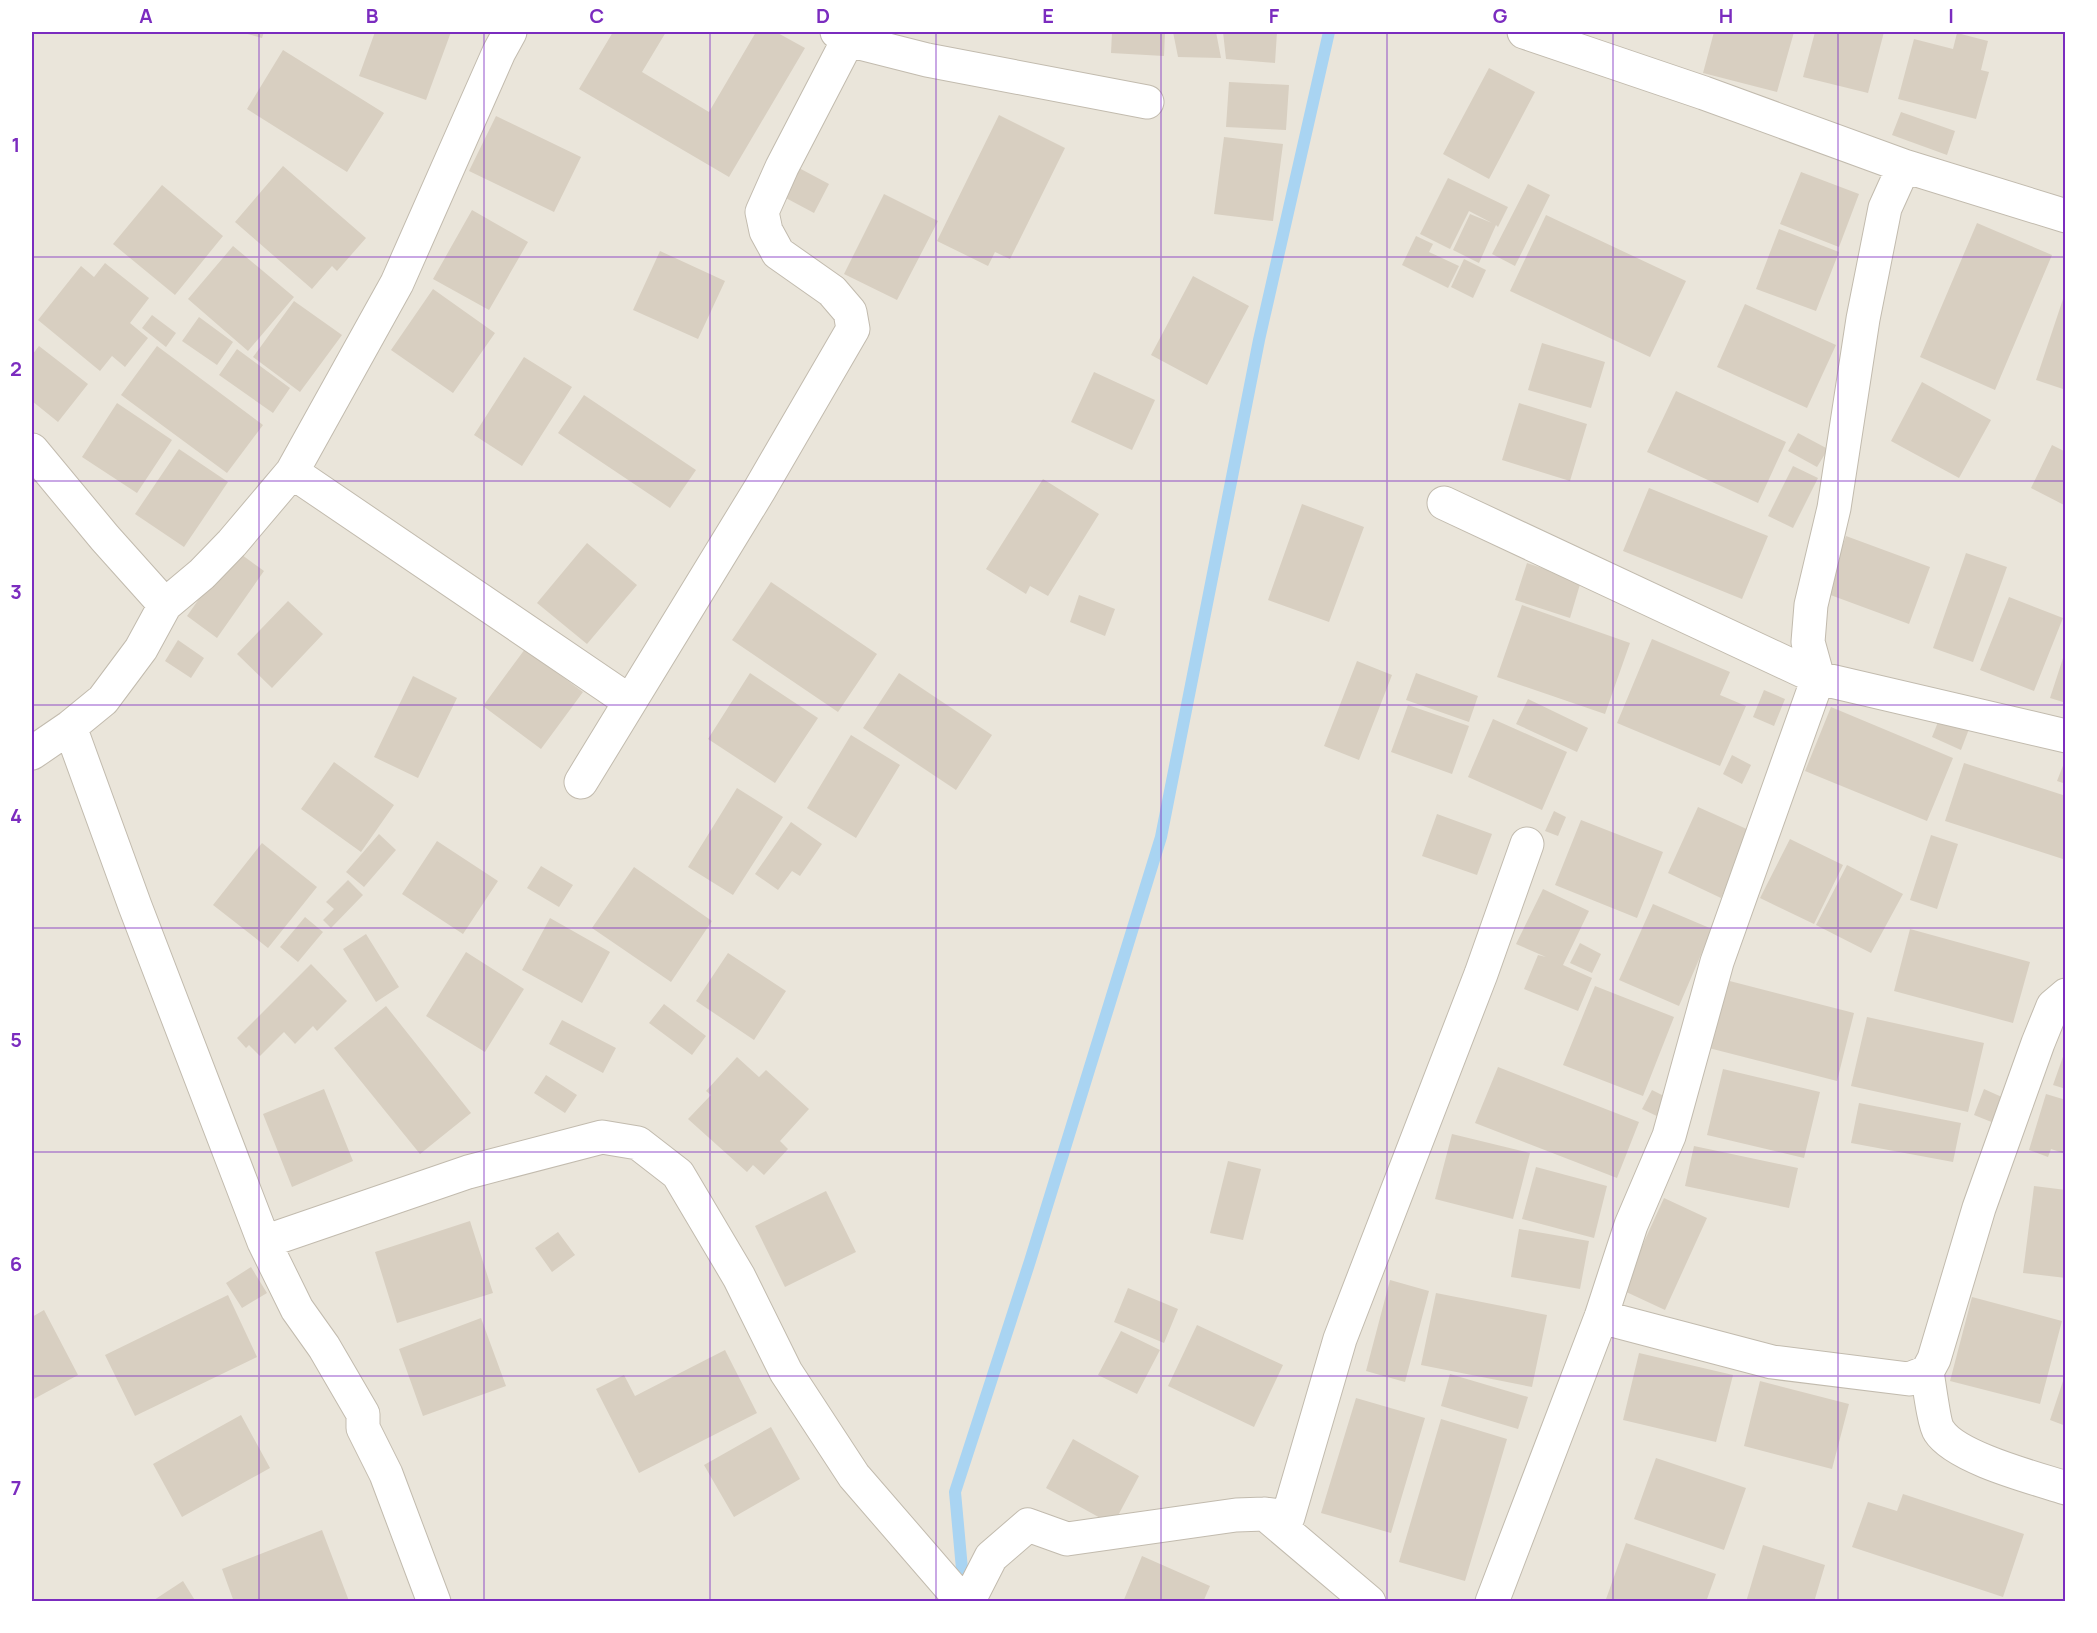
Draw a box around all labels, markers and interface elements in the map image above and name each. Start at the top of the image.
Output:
text: A [139,2,153,29]
text: B [366,2,379,29]
text: C [590,2,604,29]
text: D [816,2,830,29]
text: E [1042,2,1054,29]
text: F [1269,2,1280,29]
text: G [1493,2,1508,29]
text: H [1719,2,1733,29]
text: I [1948,2,1954,29]
text: 1 [12,131,20,158]
text: 2 [10,355,22,382]
text: 3 [10,578,22,605]
text: 4 [10,802,22,829]
text: 5 [10,1026,22,1053]
text: 6 [10,1250,22,1277]
text: 7 [11,1474,21,1501]

